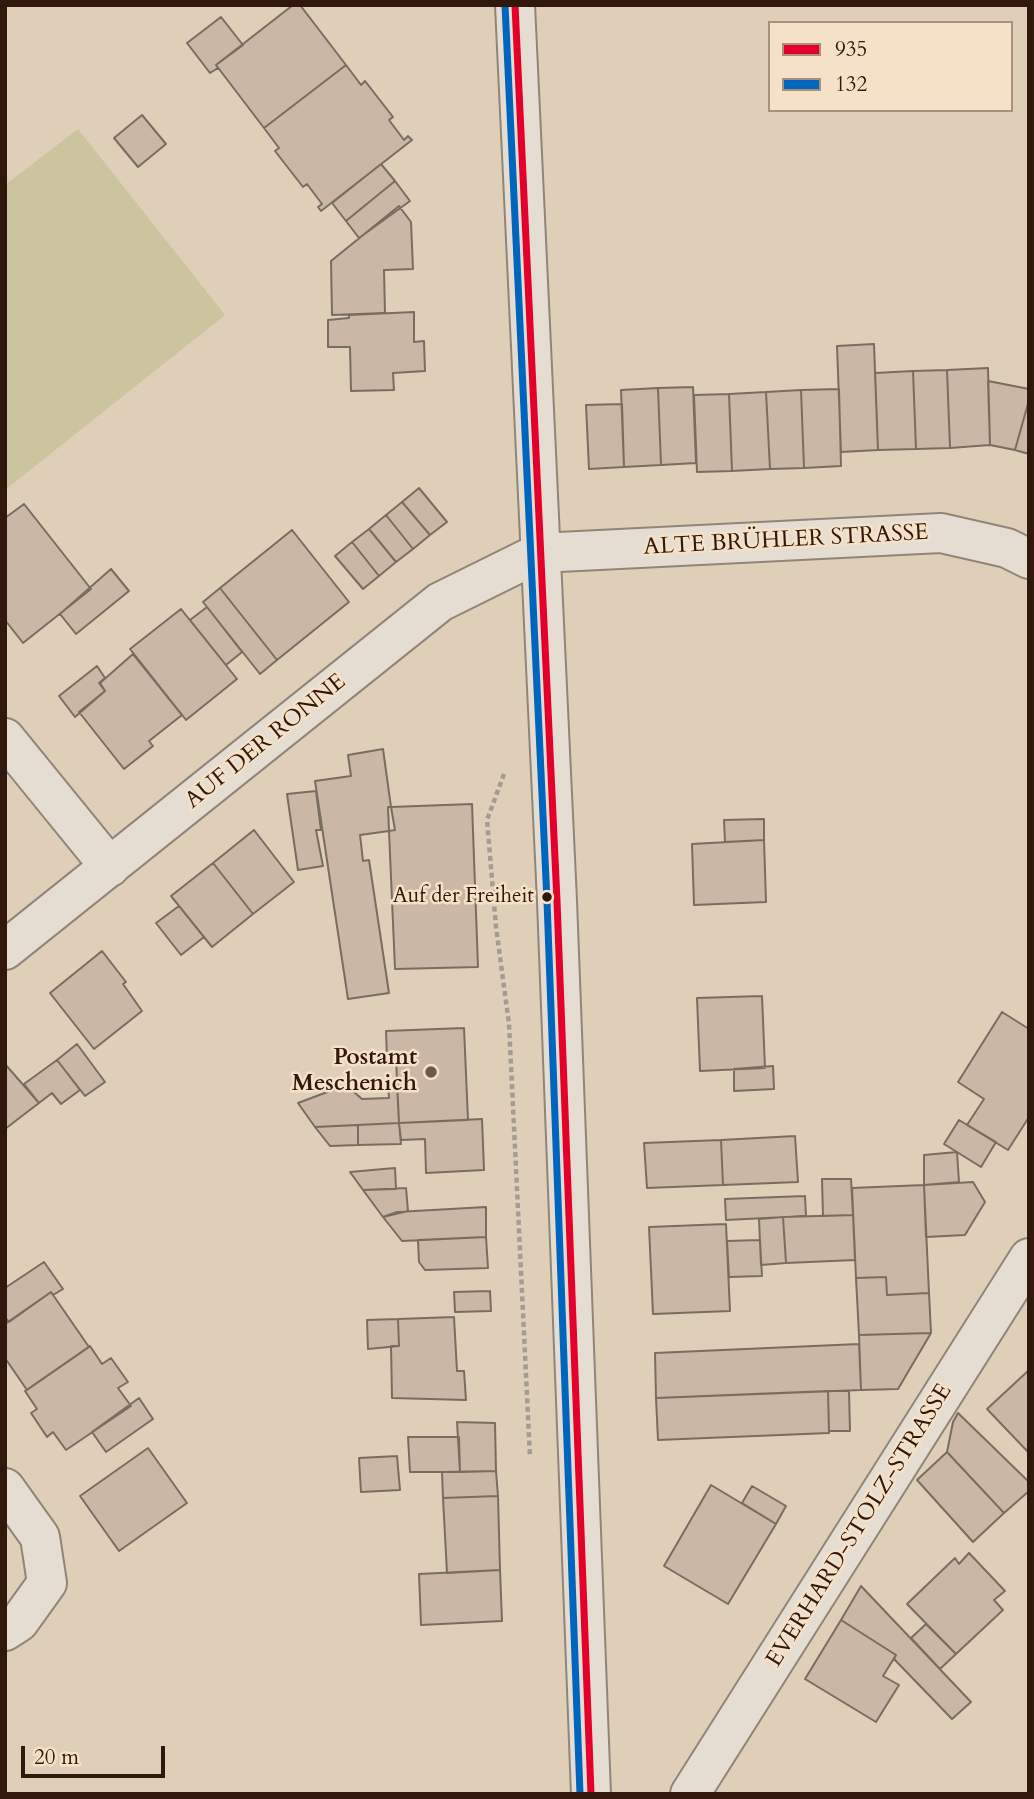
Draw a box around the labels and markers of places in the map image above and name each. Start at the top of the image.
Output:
place label: Auf der Freiheit [393,884,534,910]
marker: Auf der Freiheit [540,890,554,904]
place label: Postamt Meschenich [292,1045,417,1099]
marker: Postamt Meschenich [423,1064,439,1080]

